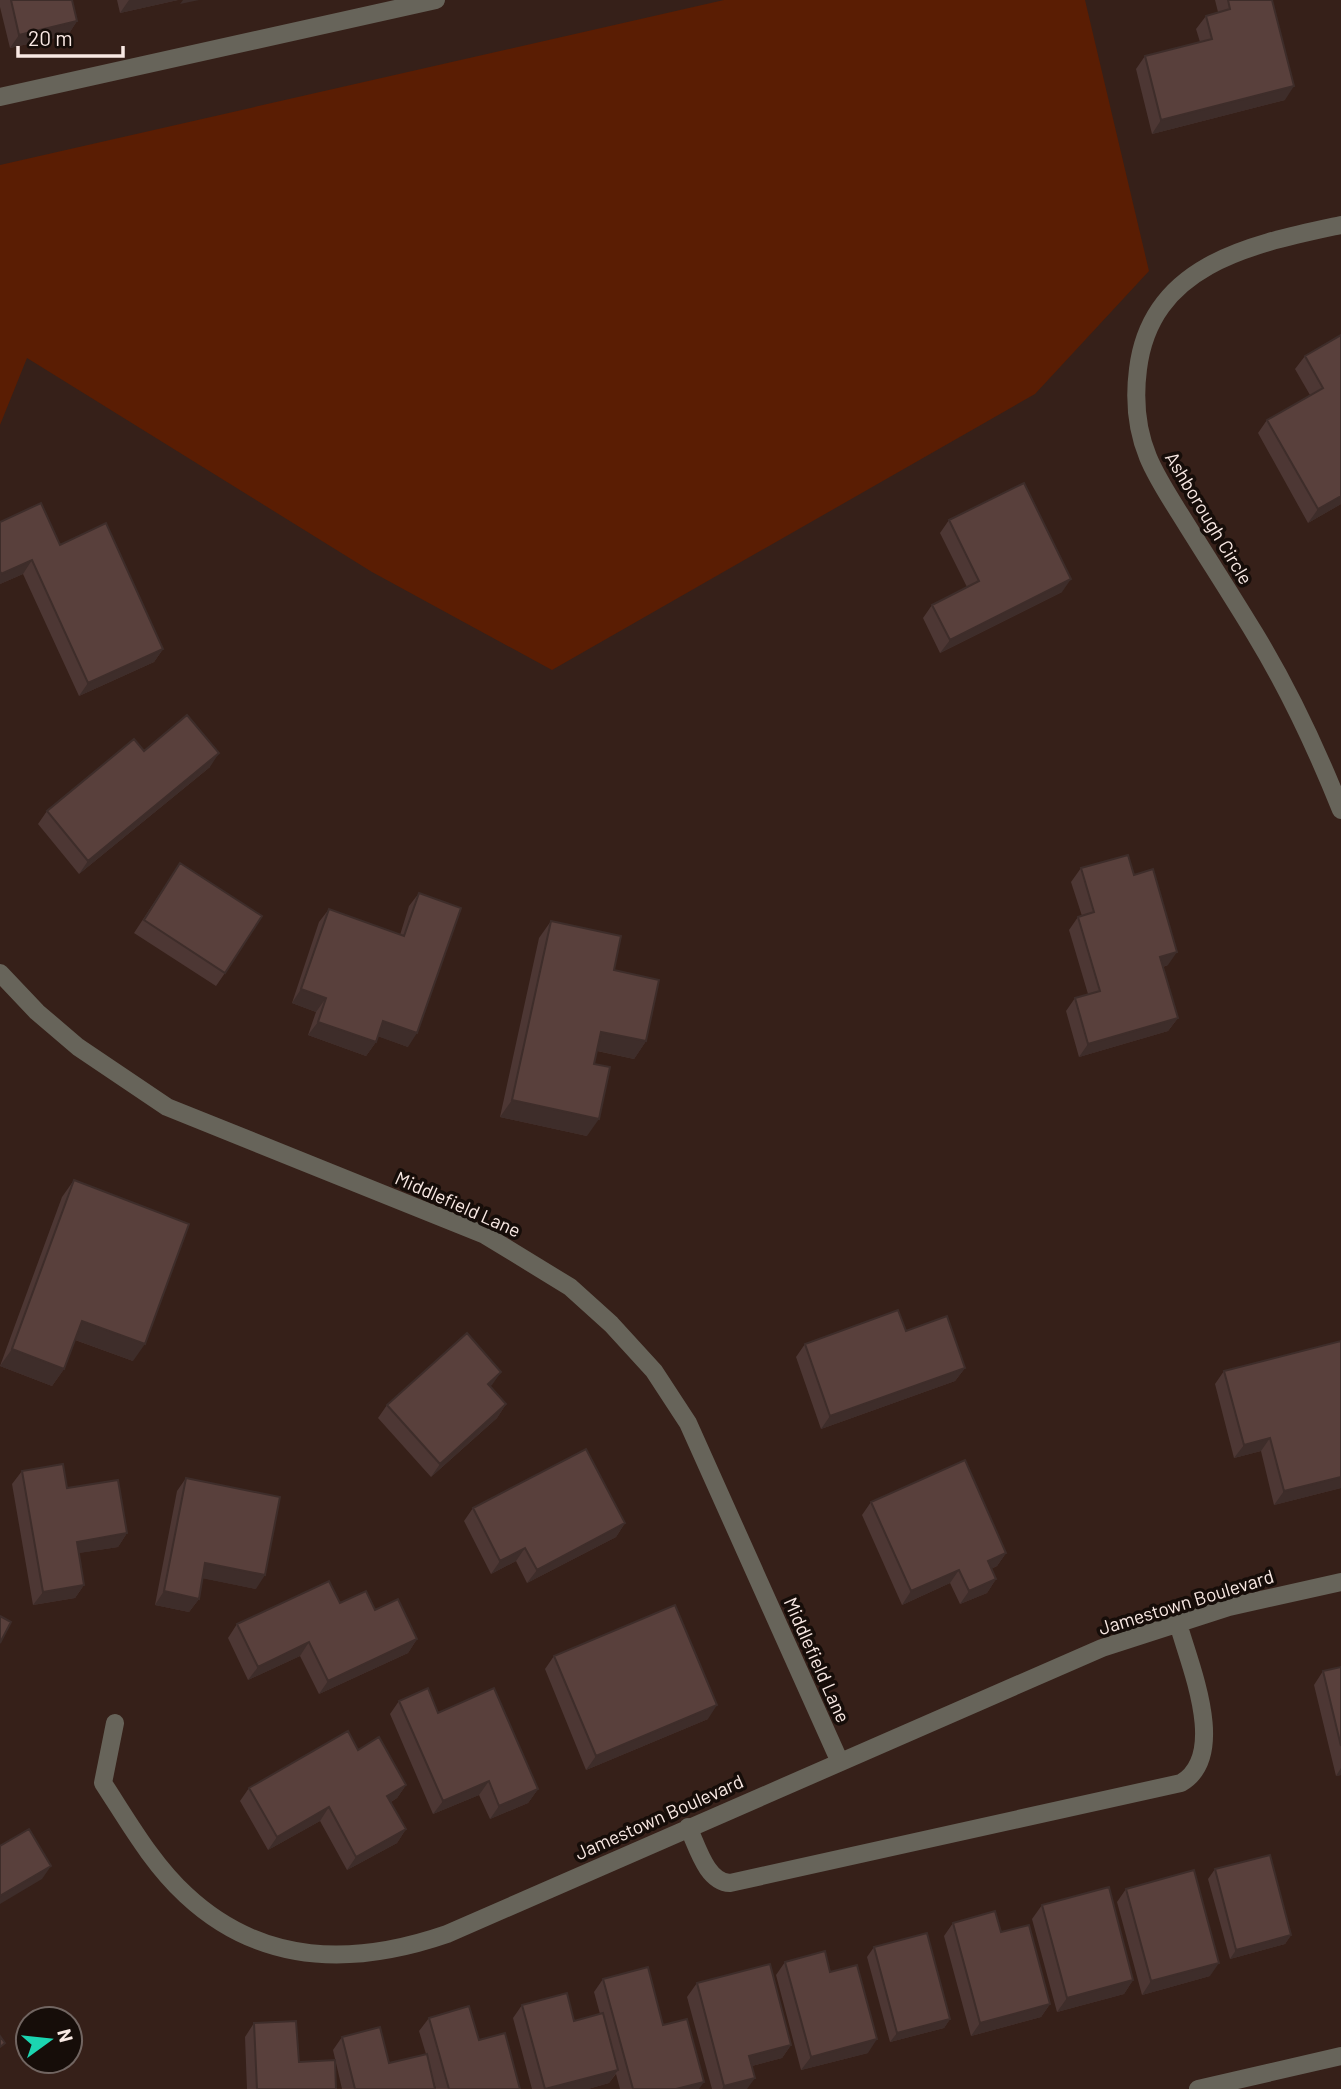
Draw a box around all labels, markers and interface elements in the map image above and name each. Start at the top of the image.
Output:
scale bar [18,14,122,58]
text: 20 m [28,25,73,50]
street label: Ashborough Circle [1161,447,1258,588]
street label: Middlefield Lane [392,1166,524,1241]
street label: Jamestown Boulevard [1095,1564,1276,1639]
street label: Middlefield Lane [780,1594,855,1726]
street label: Jamestown Boulevard [571,1769,747,1864]
north arrow [14,2005,84,2075]
text: N [53,2026,79,2045]

